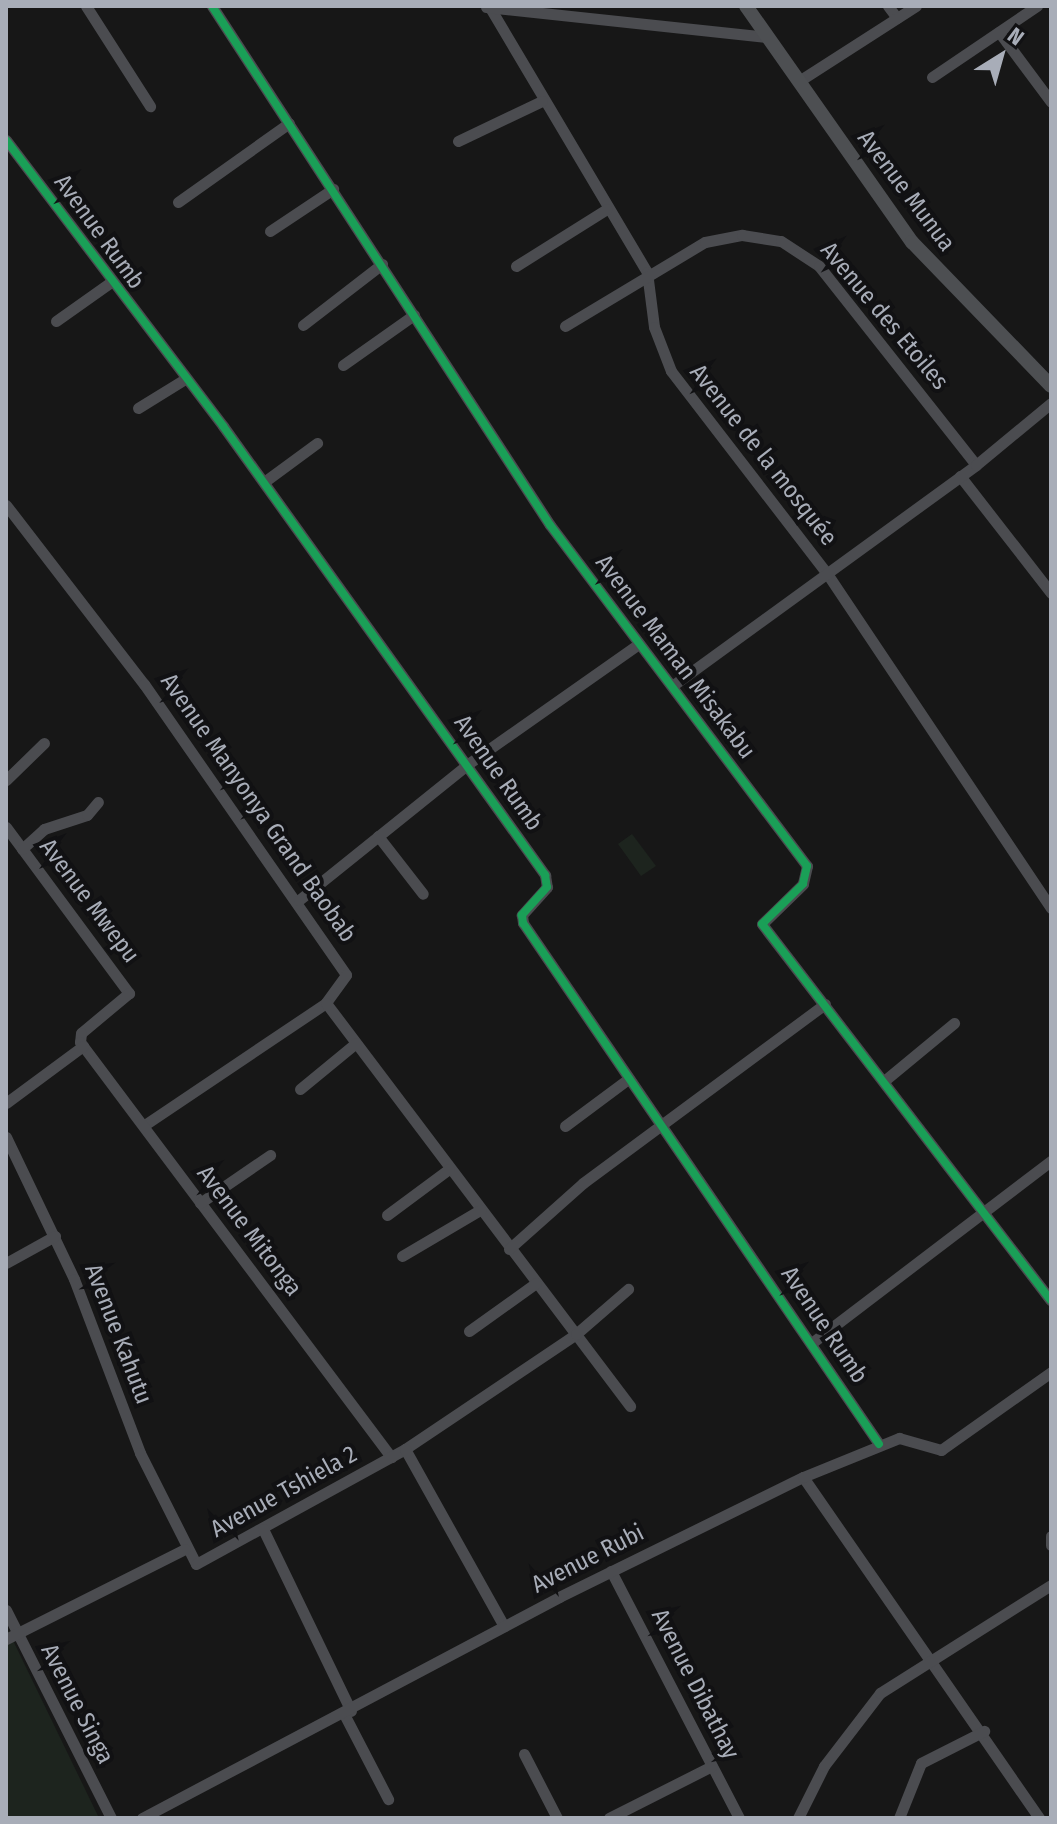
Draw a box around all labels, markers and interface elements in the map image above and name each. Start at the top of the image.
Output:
north arrow [961,16,1041,96]
text: N [1002,22,1029,51]
street label: Avenue Munua [851,125,961,257]
street label: Avenue Rumb [48,169,150,295]
street label: Avenue des Etoiles [814,236,954,396]
street label: Avenue de la mosquée [683,359,843,551]
street label: Avenue Maman Misakabu [589,549,761,765]
street label: Avenue Manyonya Grand Baobab [154,668,362,948]
street label: Avenue Rumb [448,710,548,836]
street label: Avenue Mwepu [33,833,145,969]
street label: Avenue Mitonga [190,1160,308,1302]
street label: Avenue Kahutu [78,1260,158,1408]
street label: Avenue Rumb [774,1261,874,1389]
street label: Avenue Tshiela 2 [206,1440,362,1544]
street label: Avenue Rubi [527,1518,649,1600]
street label: Avenue Dibathay [645,1604,745,1764]
street label: Avenue Singa [34,1639,120,1769]

